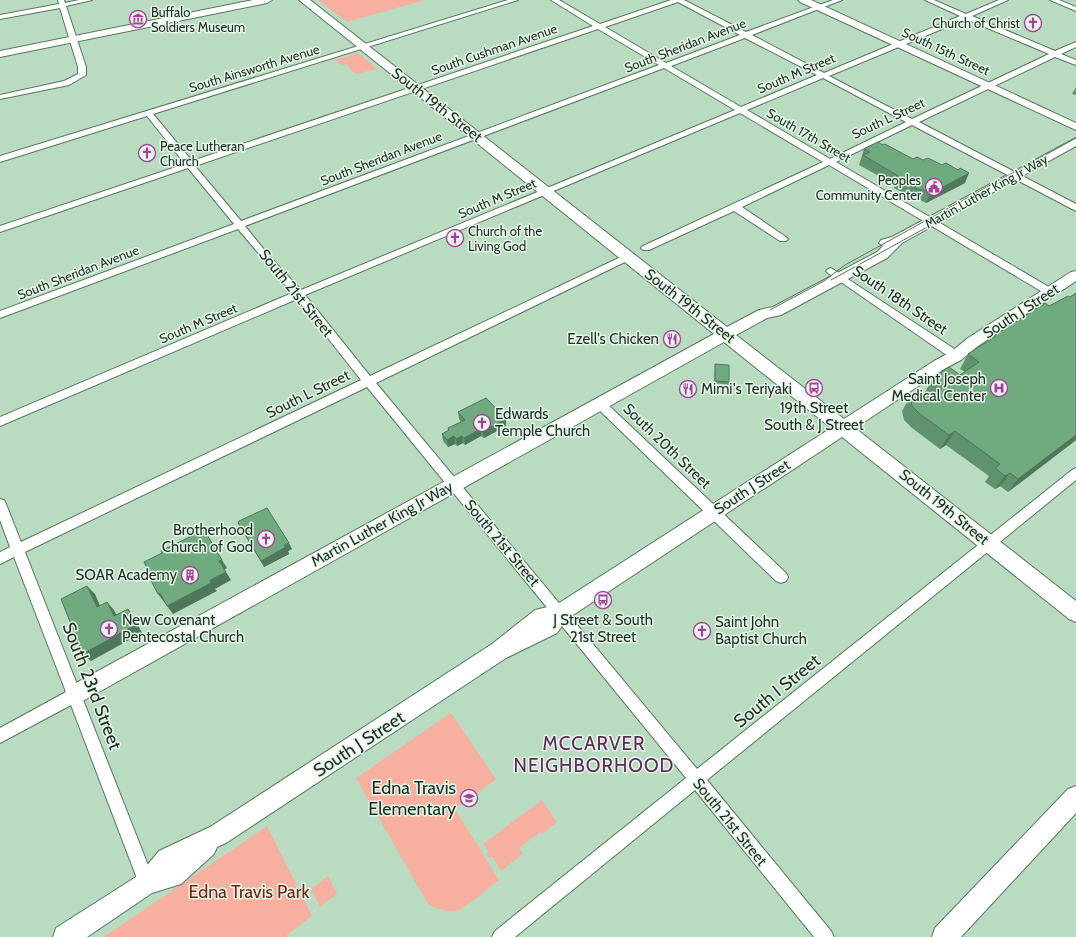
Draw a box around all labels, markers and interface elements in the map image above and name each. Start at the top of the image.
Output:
place label: Buffalo Soldiers Museum [151,4,245,35]
museum icon: Buffalo Soldiers Museum [128,9,148,29]
church icon: Church of Christ [1023,13,1043,33]
street label: South Sheridan Avenue [622,14,748,76]
place label: Church of Christ [932,15,1021,31]
street label: South Cushman Avenue [429,20,559,78]
street label: South 15th Street [900,24,993,79]
street label: South Ainsworth Avenue [187,40,321,95]
street label: South M Street [755,49,838,97]
street label: South 19th Street [388,64,486,146]
street label: South L Street [849,94,928,142]
street label: South 17th Street [764,104,854,166]
street label: South Sheridan Avenue [318,127,444,189]
place label: Peace Lutheran Church [160,138,244,169]
church icon: Peace Lutheran Church [137,143,157,163]
street label: Martin Luther King Jr Way [922,150,1051,231]
place label: Peoples Community Center [816,172,922,203]
street label: South M Street [456,174,539,222]
public building icon: Peoples Community Center [924,177,944,197]
place label: Church of the Living God [468,223,542,254]
church icon: Church of the Living God [445,228,465,248]
street label: South Sheridan Avenue [15,241,141,303]
street label: South 21st Street [255,246,337,340]
street label: South 18th Street [849,262,951,338]
street label: South 19th Street [641,265,739,347]
street label: South J Street [980,280,1062,342]
street label: South M Street [157,299,240,347]
restaurant icon: Ezell's Chicken [662,329,682,349]
place label: Ezell's Chicken [567,330,659,348]
street label: South L Street [263,366,353,422]
place label: Saint Joseph Medical Center [892,370,986,405]
bus stop icon: 19th Street South & J Street [804,378,824,398]
hospital icon: Saint Joseph Medical Center [989,378,1009,398]
restaurant icon: Mimi's Teriyaki [678,379,698,399]
place label: Mimi's Teriyaki [701,380,792,398]
place label: 19th Street South & J Street [764,399,864,434]
street label: South 20th Street [619,400,715,492]
place label: Edwards Temple Church [495,405,590,440]
church icon: Edwards Temple Church [472,413,492,433]
street label: South J Street [711,456,793,518]
street label: South 19th Street [896,465,992,549]
street label: Martin Luther King Jr Way [308,477,456,571]
street label: South 21st Street [461,496,543,590]
place label: Brotherhood Church of God [162,521,253,556]
church icon: Brotherhood Church of God [256,529,276,549]
building icon: SOAR Academy [180,565,200,585]
place label: SOAR Academy [76,566,177,584]
bus stop icon: J Street & South 21st Street [593,590,613,610]
place label: New Covenant Pentecostal Church [122,611,244,646]
place label: J Street & South 21st Street [552,611,653,646]
place label: Saint John Baptist Church [715,613,807,648]
street label: South 23rd Street [58,619,126,753]
church icon: New Covenant Pentecostal Church [99,619,119,639]
church icon: Saint John Baptist Church [692,621,712,641]
street label: South I Street [729,650,825,732]
street label: South J Street [309,706,409,782]
district label: MCCARVER NEIGHBORHOOD [514,732,674,777]
street label: South 21st Street [689,775,771,869]
place label: Edna Travis Elementary [368,777,456,820]
school or university icon: Edna Travis Elementary [459,788,479,808]
park label: Edna Travis Park [189,881,310,903]

